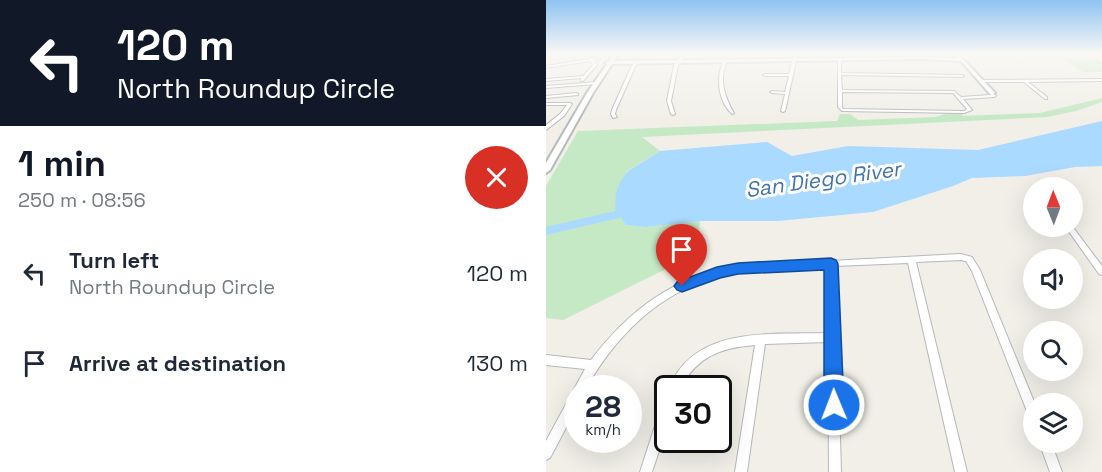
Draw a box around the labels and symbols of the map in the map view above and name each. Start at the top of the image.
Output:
water label: San Diego River [744,154,904,203]
north arrow [1023,177,1083,237]
pin [656,224,707,286]
position arrow [802,373,866,437]
speed limit sign: 30 [654,375,732,453]

